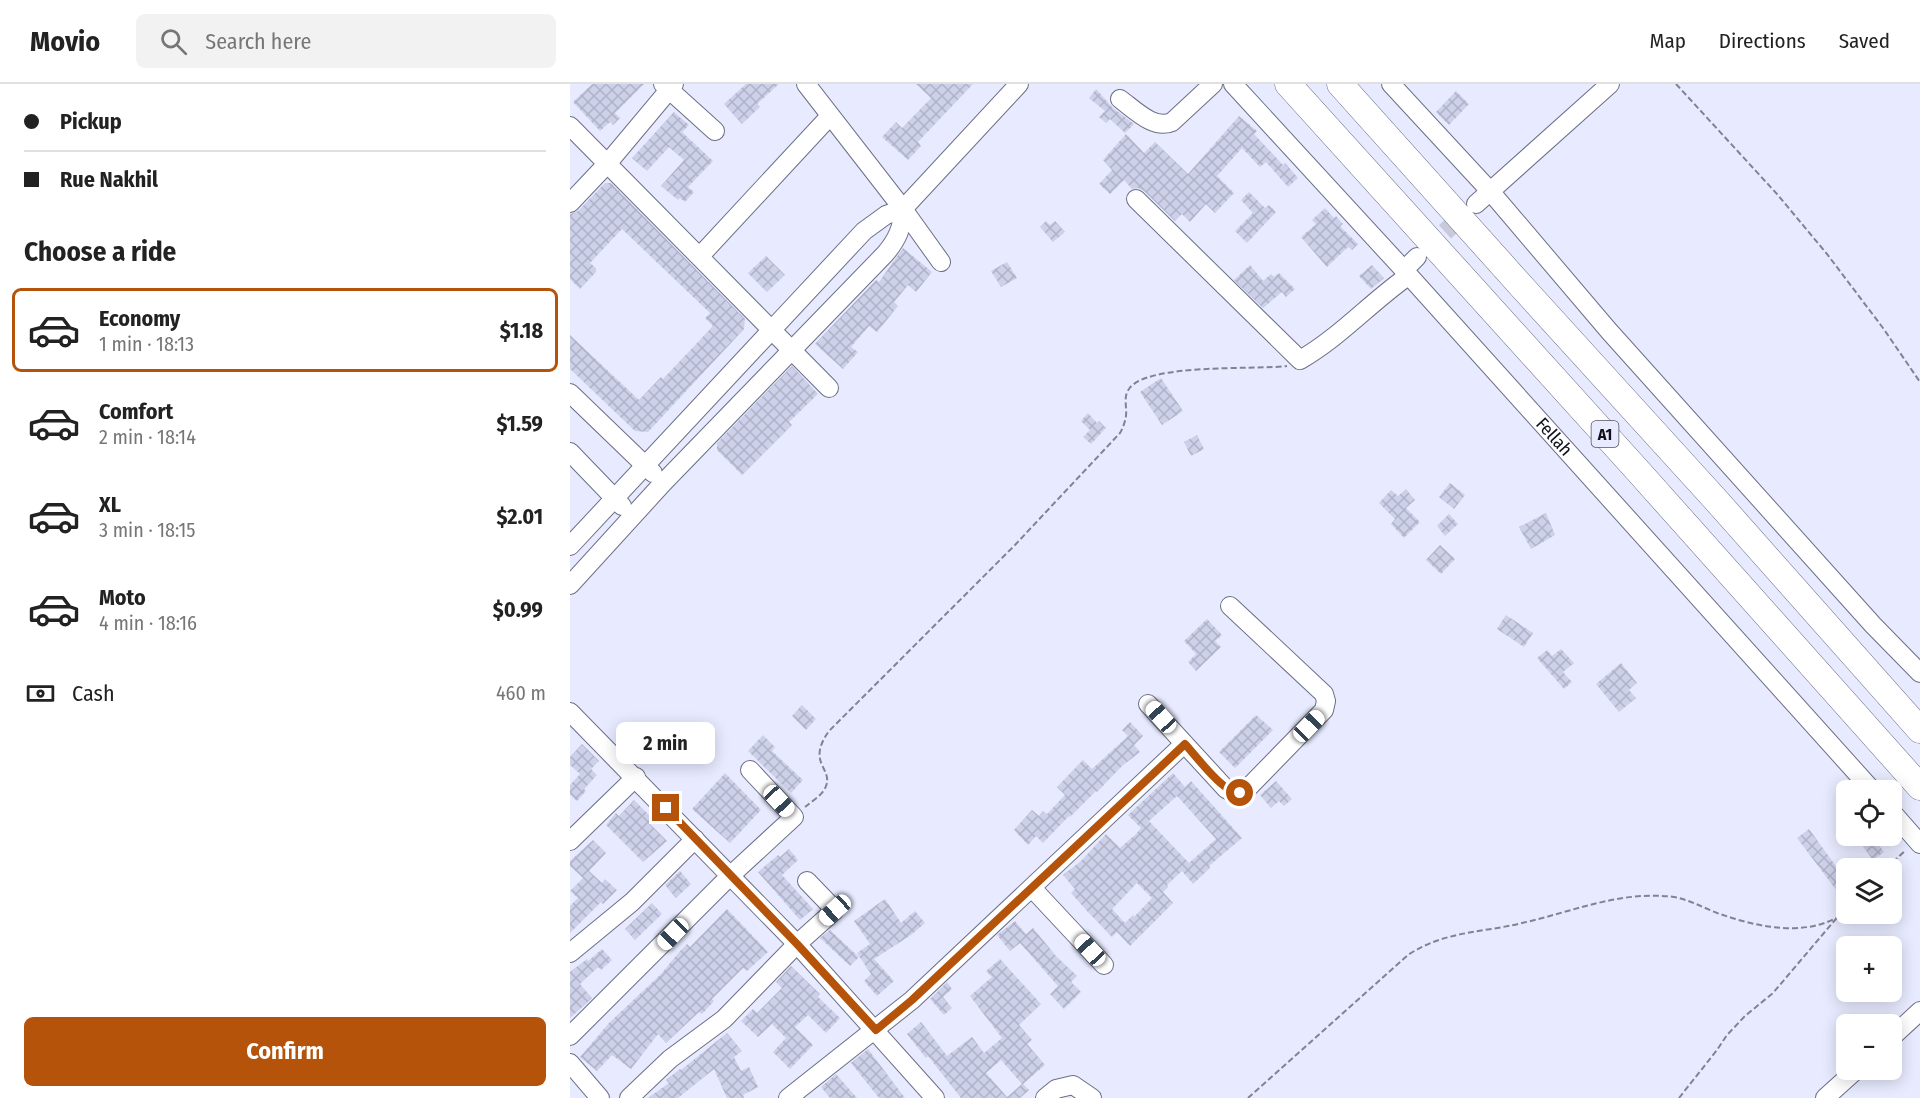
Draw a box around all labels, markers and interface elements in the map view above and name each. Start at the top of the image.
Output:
search box [136,14,556,68]
text: Movio [30,25,100,58]
icon: search [157,25,190,58]
text: Search here [205,28,311,55]
text: Map [1649,28,1686,54]
text: Directions [1719,28,1806,54]
text: Saved [1839,28,1890,54]
text: Pickup [60,108,122,135]
text: Rue Nakhil [60,166,158,193]
text: Choose a ride [24,236,176,268]
icon: car [27,303,81,357]
text: Economy [99,305,180,332]
text: $1.18 [500,317,543,344]
text: 1 min · 18:13 [99,332,194,356]
icon: car [27,396,81,450]
text: Comfort [99,398,173,425]
text: $1.59 [496,410,543,437]
street label: Fellah [1531,413,1577,460]
road number: A1 [1592,421,1618,447]
text: 2 min · 18:14 [99,425,196,449]
icon: car [27,489,81,543]
text: XL [99,491,121,518]
text: $2.01 [497,503,543,530]
text: 3 min · 18:15 [99,518,196,542]
icon: car [27,582,81,636]
text: Moto [99,584,146,611]
text: $0.99 [493,596,543,623]
text: 4 min · 18:16 [99,611,197,635]
icon: cash [24,677,57,710]
text: Cash [72,680,115,707]
text: 460 m [496,681,546,705]
car [1142,698,1180,736]
car [1290,707,1328,745]
callout: 2 min [616,721,716,763]
text: 2 min [643,731,688,755]
route start [1226,779,1253,806]
map controls [1836,780,1902,1080]
button: locate [1836,780,1902,846]
car [760,782,798,820]
route end [652,794,679,821]
button: layers [1836,858,1902,924]
car [816,891,854,929]
car [654,915,692,953]
car [1071,931,1109,969]
button: + [1836,936,1902,1002]
button: − [1836,1014,1902,1080]
button: Confirm [24,1017,546,1086]

